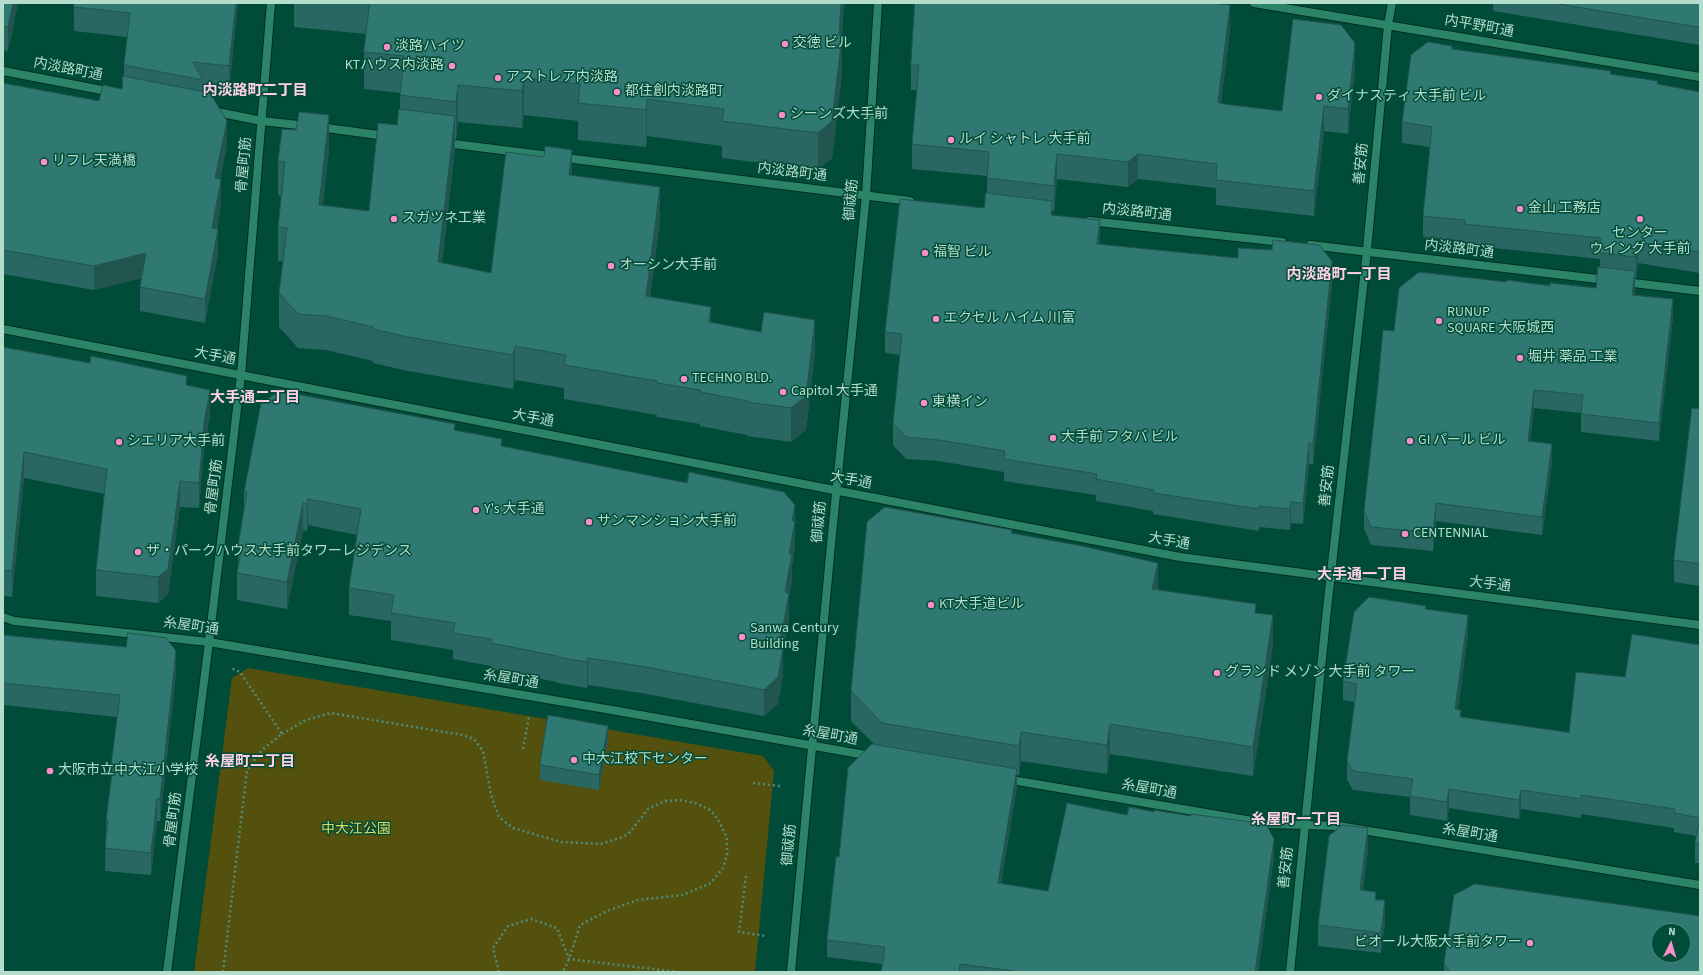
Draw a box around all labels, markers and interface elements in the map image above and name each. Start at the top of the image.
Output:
street label: 内平野町通 [1443,13,1515,41]
place label: 交徳 ビル [793,36,852,52]
place label: 淡路ハイツ [395,39,465,55]
marker: 交徳 ビル [780,39,790,49]
marker: 淡路ハイツ [382,42,392,52]
street label: 内淡路町通 [32,55,104,85]
place label: KTハウス内淡路 [345,58,444,74]
marker: KTハウス内淡路 [447,61,457,71]
place label: アストレア内淡路 [506,70,618,86]
marker: アストレア内淡路 [493,73,503,83]
district label: 内淡路町二丁目 [203,83,307,101]
place label: 都住創内淡路町 [625,84,723,100]
marker: 都住創内淡路町 [612,87,622,97]
place label: ダイナスティ 大手前 ビル [1327,89,1487,105]
marker: ダイナスティ 大手前 ビル [1314,92,1324,102]
place label: シーンズ大手前 [790,107,888,123]
marker: シーンズ大手前 [777,110,787,120]
place label: ルイ シャトレ 大手前 [959,132,1091,148]
marker: ルイ シャトレ 大手前 [946,135,956,145]
street label: 骨屋町筋 [234,136,256,194]
street label: 善安筋 [1352,142,1372,186]
place label: リフレ天満橋 [52,154,136,170]
marker: リフレ天満橋 [39,157,49,167]
street label: 内淡路町通 [756,160,828,186]
street label: 御祓筋 [842,178,862,222]
street label: 内淡路町通 [1101,201,1173,225]
place label: 金山 工務店 [1528,201,1601,217]
marker: 金山 工務店 [1515,204,1525,214]
place label: スガツネ工業 [402,211,486,227]
marker: スガツネ工業 [389,214,399,224]
marker: センター ウイング 大手前 [1635,214,1645,224]
place label: センター ウイング 大手前 [1590,226,1690,258]
street label: 内淡路町通 [1423,237,1495,263]
place label: 福智 ビル [933,245,992,261]
marker: 福智 ビル [920,248,930,258]
place label: オーシン大手前 [619,258,717,274]
marker: オーシン大手前 [606,261,616,271]
district label: 内淡路町一丁目 [1287,267,1391,285]
place label: RUNUP SQUARE 大阪城西 [1447,305,1554,338]
place label: エクセル ハイム 川富 [944,311,1076,327]
marker: エクセル ハイム 川富 [931,314,941,324]
marker: RUNUP SQUARE 大阪城西 [1434,316,1444,326]
street label: 大手通 [193,345,237,369]
place label: 堀井 薬品 工業 [1528,350,1618,366]
marker: 堀井 薬品 工業 [1515,353,1525,363]
place label: TECHNO BLD. [692,371,772,387]
marker: TECHNO BLD. [679,374,689,384]
place label: Capitol 大手通 [791,384,878,400]
marker: Capitol 大手通 [778,387,788,397]
district label: 大手通二丁目 [210,390,300,408]
place label: 東横イン [932,395,988,411]
marker: 東横イン [919,398,929,408]
street label: 大手通 [511,407,555,431]
place label: 大手前 フタバ ビル [1061,430,1179,446]
marker: 大手前 フタバ ビル [1048,433,1058,443]
place label: GI パール ビル [1418,433,1506,449]
place label: シエリア大手前 [127,434,225,450]
marker: GI パール ビル [1405,436,1415,446]
marker: シエリア大手前 [114,437,124,447]
street label: 骨屋町筋 [203,458,227,516]
street label: 善安筋 [1317,464,1339,508]
street label: 大手通 [829,469,873,493]
street label: 御祓筋 [810,500,830,544]
place label: Y's 大手通 [484,502,545,518]
marker: Y's 大手通 [471,505,481,515]
place label: サンマンション大手前 [597,514,737,530]
marker: サンマンション大手前 [584,517,594,527]
place label: CENTENNIAL [1413,526,1489,542]
marker: CENTENNIAL [1400,529,1410,539]
street label: 大手通 [1147,530,1191,554]
place label: ザ・パークハウス大手前タワーレジデンス [146,544,412,560]
marker: ザ・パークハウス大手前タワーレジデンス [133,547,143,557]
district label: 大手通一丁目 [1317,567,1407,585]
street label: 大手通 [1468,574,1512,596]
place label: KT大手道ビル [939,597,1024,613]
marker: KT大手道ビル [926,600,936,610]
street label: 糸屋町通 [162,615,220,639]
place label: Sanwa Century Building [750,621,839,654]
marker: Sanwa Century Building [737,632,747,642]
place label: グランド メゾン 大手前 タワー [1225,665,1415,681]
street label: 糸屋町通 [482,667,540,693]
marker: グランド メゾン 大手前 タワー [1212,668,1222,678]
street label: 糸屋町通 [801,723,859,749]
place label: 中大江校下センター [582,752,708,768]
district label: 糸屋町二丁目 [205,754,295,772]
marker: 中大江校下センター [569,755,579,765]
place label: 大阪市立中大江小学校 [58,763,198,779]
marker: 大阪市立中大江小学校 [45,766,55,776]
street label: 糸屋町通 [1120,777,1178,803]
street label: 骨屋町筋 [162,791,186,849]
district label: 糸屋町一丁目 [1251,812,1341,830]
street label: 糸屋町通 [1441,821,1499,847]
park label: 中大江公園 [321,822,391,838]
street label: 御祓筋 [780,823,800,867]
street label: 善安筋 [1276,846,1298,890]
north arrow [1651,923,1691,963]
text: N [1668,924,1676,939]
place label: ビオール大阪大手前タワー [1354,935,1522,951]
marker: ビオール大阪大手前タワー [1525,938,1535,948]

